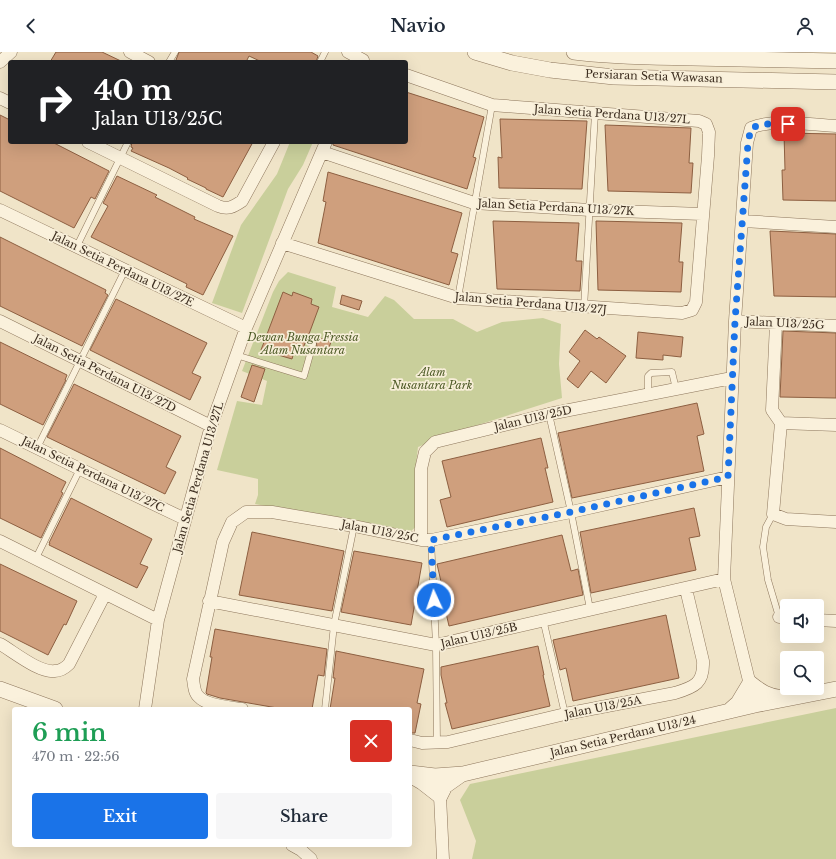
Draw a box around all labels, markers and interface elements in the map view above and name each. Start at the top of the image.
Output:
icon: back [20,15,42,37]
text: Navio [390,15,446,37]
icon: person [794,15,816,37]
street label: Persiaran Setia Wawasan [585,67,723,85]
text: 40 m [94,73,172,108]
icon: right [28,76,80,128]
street label: Jalan Setia Perdana U13/27L [532,101,690,126]
pin [771,107,805,141]
text: Jalan U13/25C [94,108,223,130]
icon: arrive [777,113,799,135]
street label: Jalan Setia Perdana U13/27K [475,196,635,218]
street label: Jalan Setia Perdana U13/27E [48,228,196,310]
street label: Jalan Setia Perdana U13/27J [452,289,608,317]
street label: Jalan U13/25G [743,314,825,332]
street label: Jalan Setia Perdana U13/27D [30,330,179,415]
park label: Dewan Bunga Fressia Alam Nusantara [246,330,359,357]
park label: Alam Nusantara Park [391,365,473,392]
street label: Jalan Setia Perdana U13/27L [169,400,226,556]
street label: Jalan U13/25D [491,402,574,434]
street label: Jalan Setia Perdana U13/27C [18,432,167,515]
street label: Jalan U13/25C [338,516,420,545]
position arrow [413,579,455,621]
map controls [780,599,824,695]
button: sound [780,599,824,643]
street label: Jalan U13/25B [437,619,519,651]
button: search [780,651,824,695]
street label: Jalan U13/25A [561,693,643,722]
street label: Jalan Setia Perdana U13/24 [547,712,697,760]
text: 6 min [32,718,106,747]
button: close [350,720,392,762]
text: 470 m · 22:56 [32,748,120,765]
button: Exit [32,793,208,839]
button: Share [216,793,392,839]

